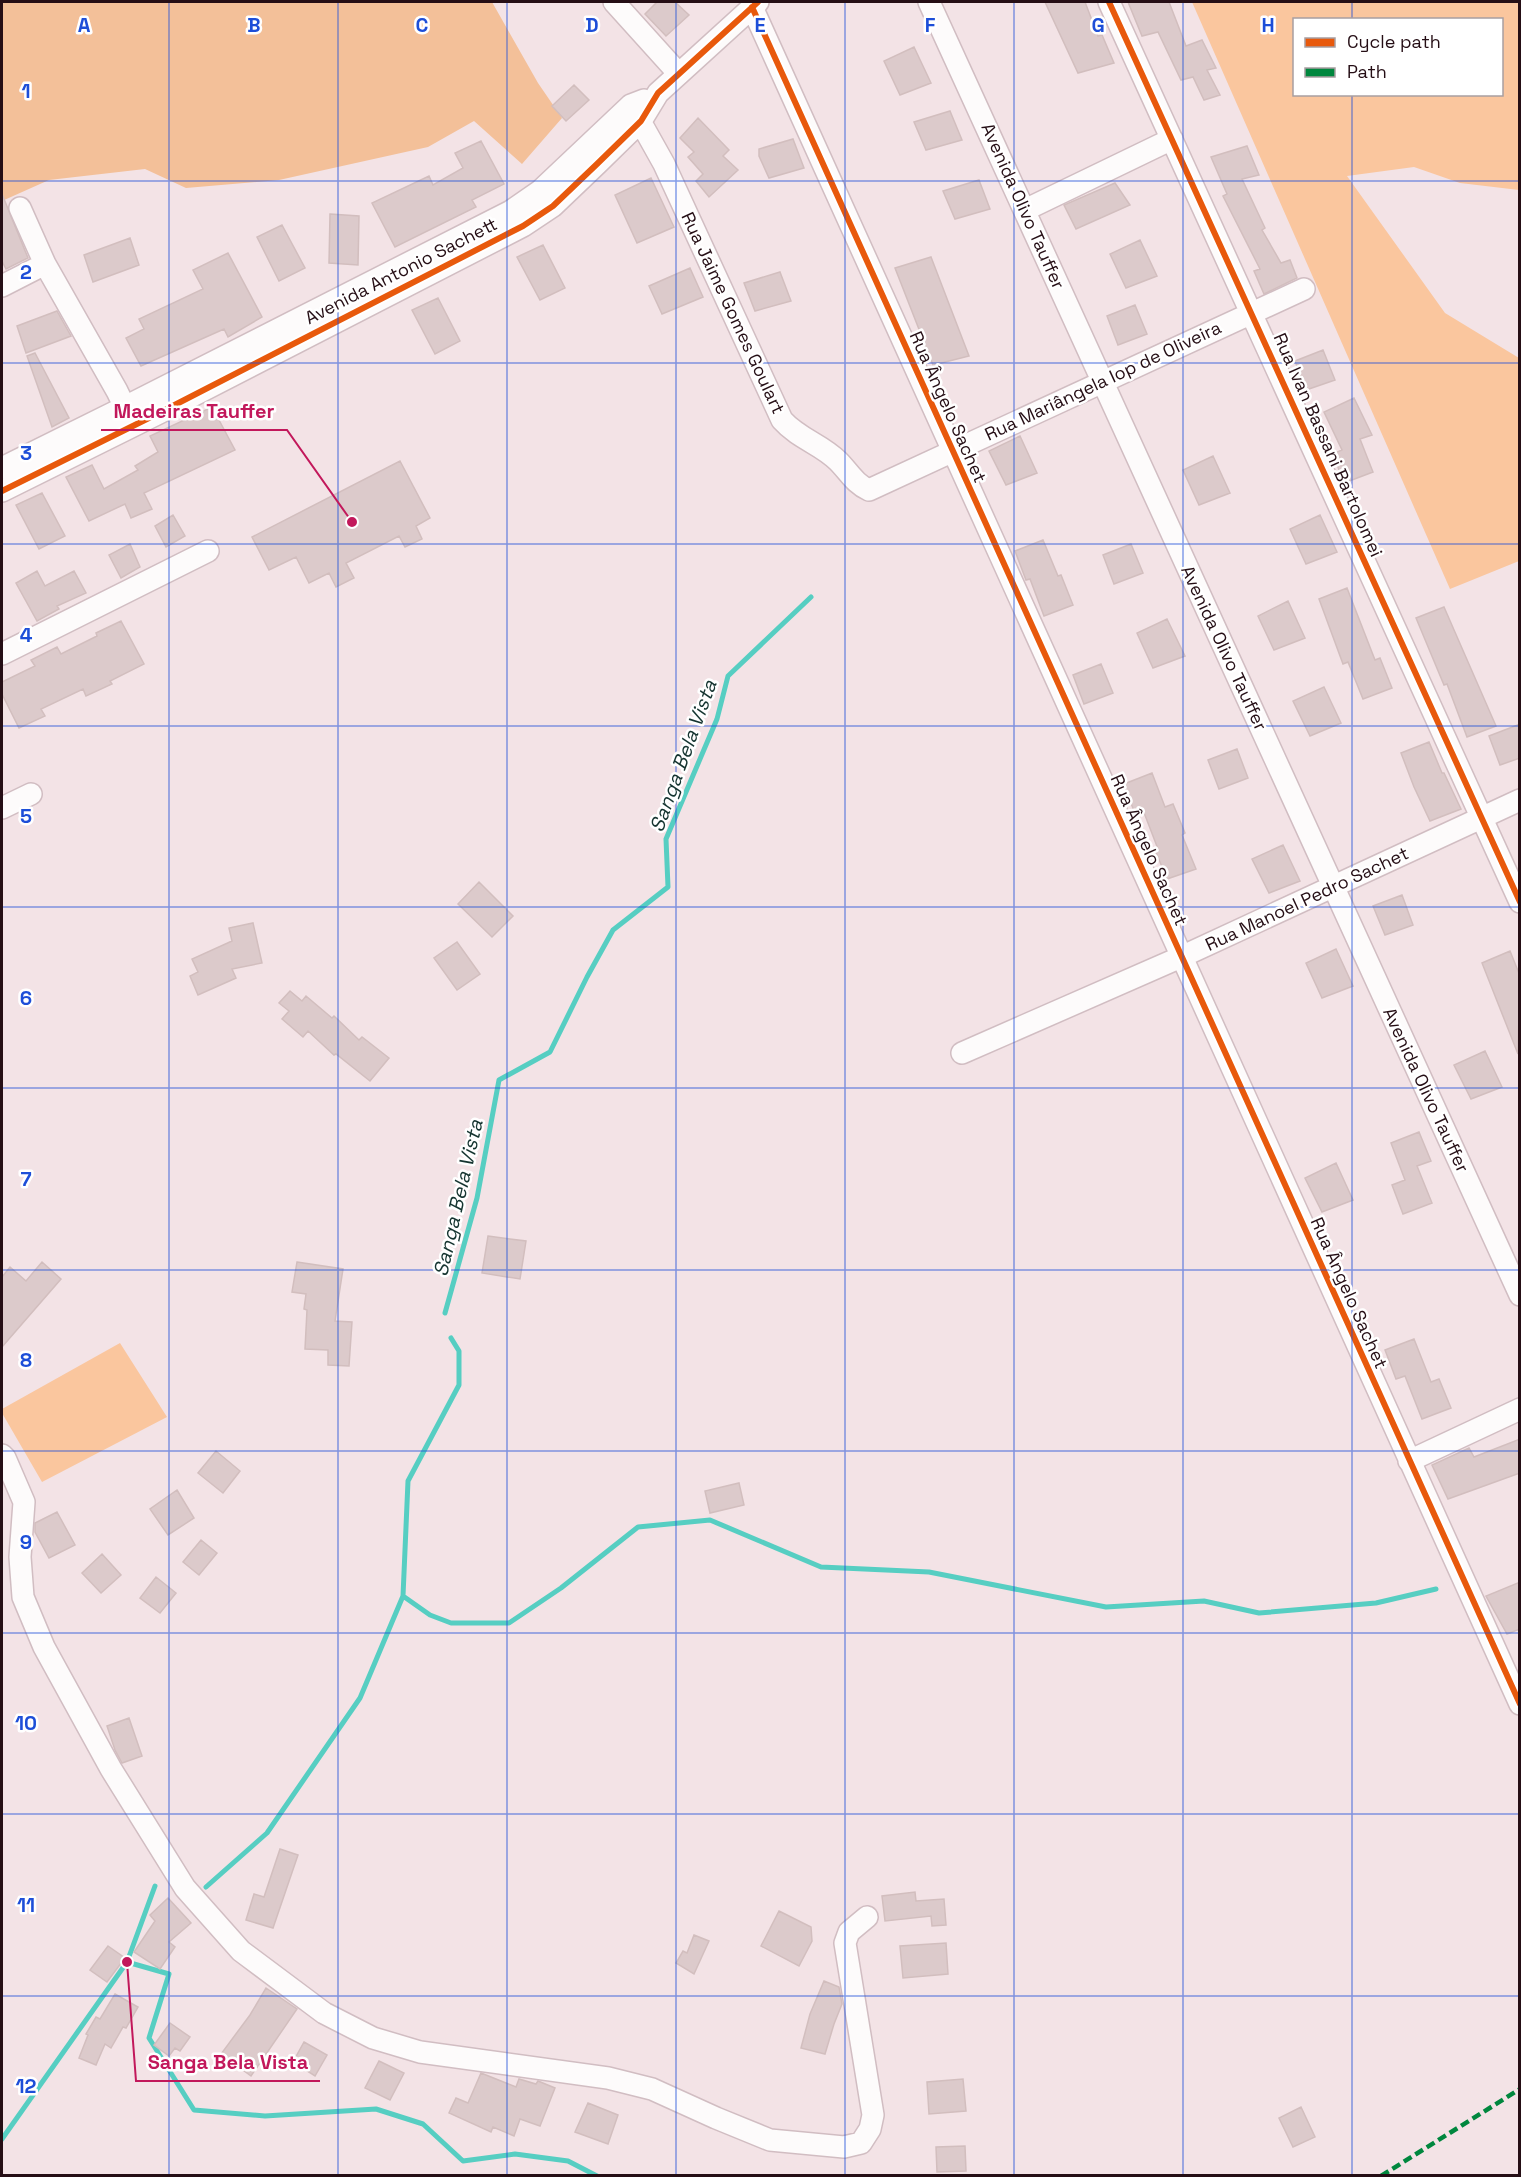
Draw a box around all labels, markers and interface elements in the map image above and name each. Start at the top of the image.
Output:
text: A [78,12,91,38]
text: B [247,12,261,38]
text: C [416,12,429,38]
text: D [585,12,599,38]
text: E [754,12,766,38]
text: F [925,12,936,38]
text: G [1091,12,1105,38]
text: H [1261,12,1275,38]
legend [1293,18,1503,96]
text: Cycle path [1347,30,1441,53]
text: Path [1347,60,1387,83]
text: 1 [21,78,31,104]
street label: Avenida Olivo Tauffer [976,119,1071,293]
street label: Rua Jaime Gomes Goulart [676,208,790,417]
street label: Avenida Antonio Sachett [301,212,501,329]
text: 2 [20,259,32,285]
street label: Rua Mariângela Iop de Oliveira [981,316,1225,446]
street label: Rua Ângelo Sachet [905,327,992,486]
street label: Rua Ivan Bassani Bartolomei [1269,329,1388,560]
callout: Madeiras Tauffer [101,392,287,430]
text: Madeiras Tauffer [114,398,274,424]
text: 3 [20,440,32,466]
street label: Avenida Olivo Tauffer [1176,562,1273,734]
text: 4 [20,622,33,648]
water label: Sanga Bela Vista [643,676,723,836]
street label: Rua Ângelo Sachet [1106,770,1193,929]
text: 5 [20,803,32,829]
street label: Rua Manoel Pedro Sachet [1201,841,1412,956]
text: 6 [20,985,32,1011]
street label: Avenida Olivo Tauffer [1378,1004,1475,1176]
water label: Sanga Bela Vista [427,1117,489,1279]
text: 7 [20,1166,32,1192]
street label: Rua Ângelo Sachet [1306,1213,1393,1372]
text: 8 [20,1347,32,1373]
text: 9 [20,1529,32,1555]
text: 10 [15,1710,37,1736]
text: 11 [17,1892,35,1918]
callout: Sanga Bela Vista [136,2043,320,2081]
text: Sanga Bela Vista [148,2049,309,2075]
text: 12 [16,2073,37,2099]

